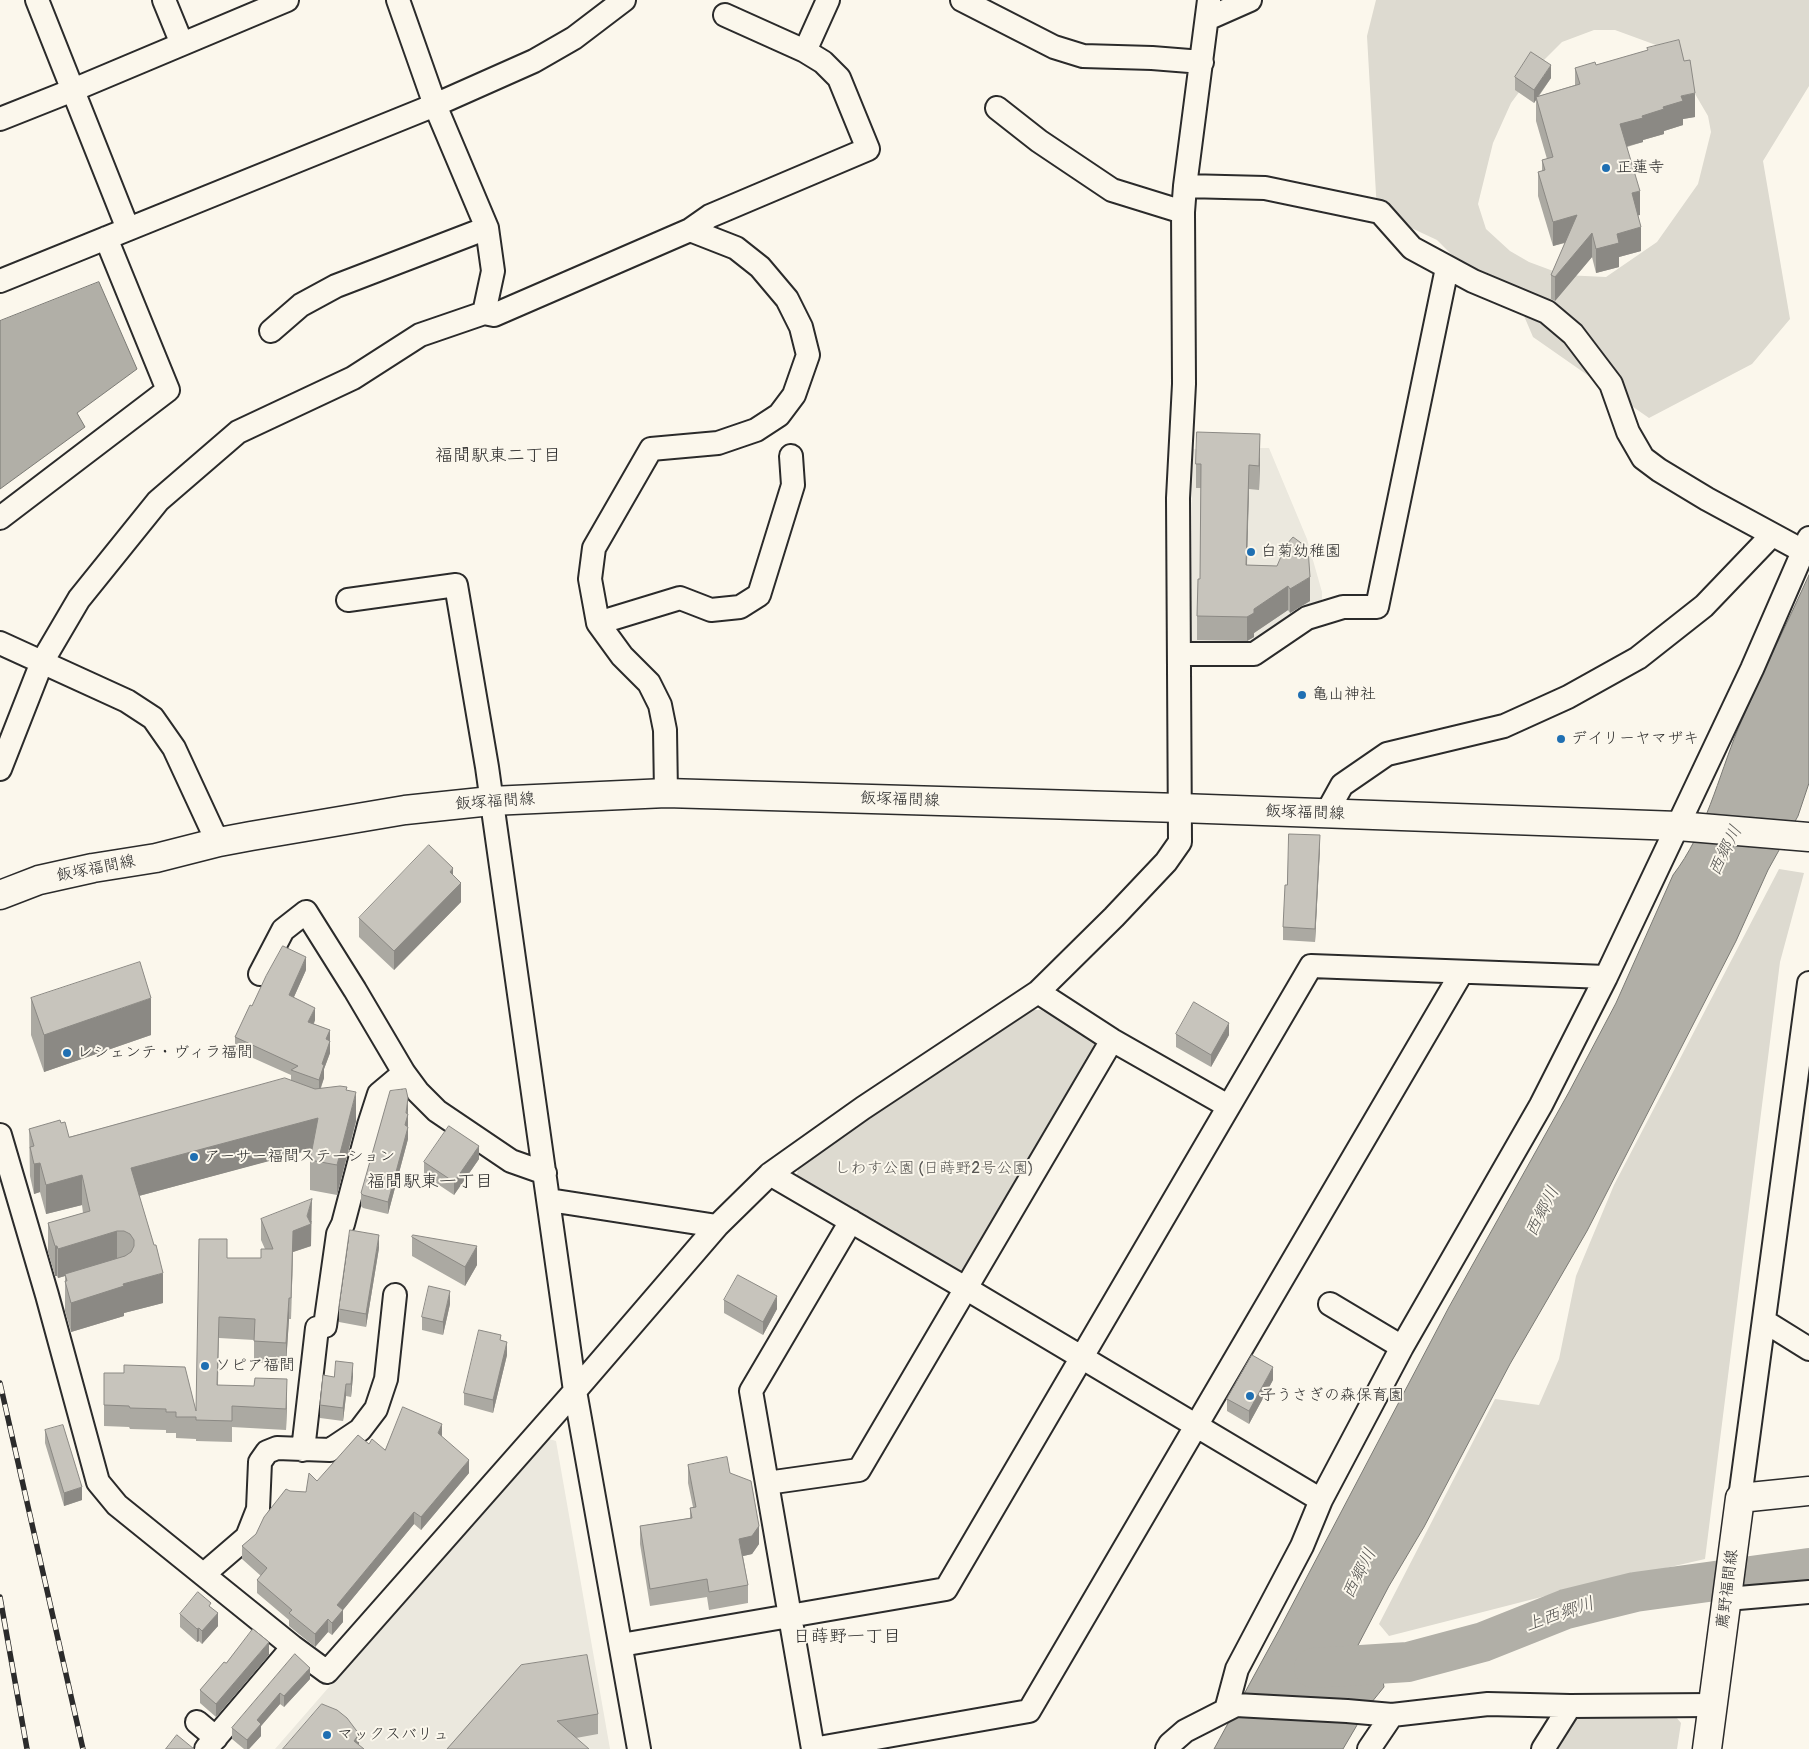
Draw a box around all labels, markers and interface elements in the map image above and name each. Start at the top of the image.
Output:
place label: 正蓮寺 [1616,158,1664,178]
marker: 正蓮寺 [1600,162,1612,174]
district label: 福間駅東二丁目 [435,445,561,467]
place label: 白菊幼稚園 [1261,542,1341,562]
marker: 白菊幼稚園 [1245,546,1257,558]
place label: 亀山神社 [1312,685,1376,705]
marker: 亀山神社 [1296,689,1308,701]
place label: デイリーヤマザキ [1571,729,1699,749]
marker: デイリーヤマザキ [1555,733,1567,745]
street label: 飯塚福間線 [860,789,940,811]
street label: 飯塚福間線 [454,790,536,814]
street label: 飯塚福間線 [1265,802,1345,824]
water label: 西郷川 [1704,822,1748,880]
street label: 飯塚福間線 [55,852,137,886]
place label: レシェンテ・ヴィラ福間 [77,1043,253,1063]
marker: レシェンテ・ヴィラ福間 [61,1047,73,1059]
place label: アーサー福間ステーション [204,1147,395,1167]
marker: アーサー福間ステーション [188,1151,200,1163]
park label: しわす公園 (日蒔野2号公園) [834,1159,1034,1179]
district label: 福間駅東一丁目 [367,1171,493,1193]
water label: 西郷川 [1521,1183,1565,1241]
place label: ソピア福間 [215,1356,295,1376]
marker: ソピア福間 [199,1360,211,1372]
place label: 子うさぎの森保育園 [1260,1386,1404,1406]
marker: 子うさぎの森保育園 [1244,1390,1256,1402]
water label: 西郷川 [1338,1545,1382,1603]
street label: 薦野福間線 [1714,1548,1742,1630]
water label: 上西郷川 [1522,1593,1598,1637]
district label: 日蒔野一丁目 [793,1626,901,1648]
place label: マックスバリュ [337,1725,449,1745]
marker: マックスバリュ [321,1729,333,1741]

